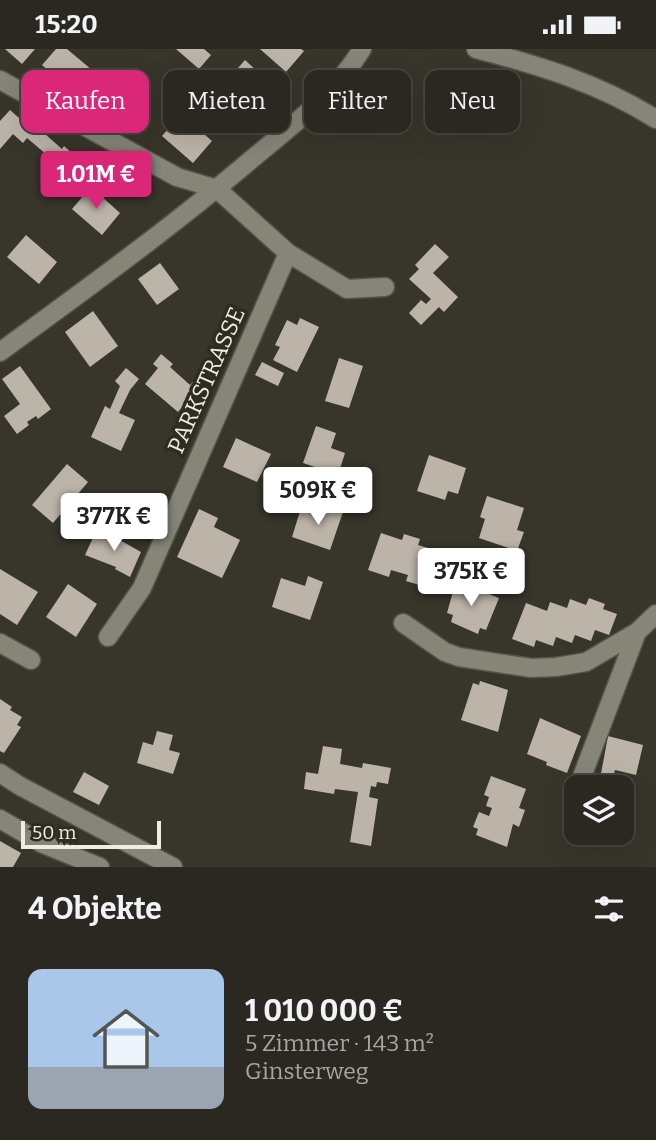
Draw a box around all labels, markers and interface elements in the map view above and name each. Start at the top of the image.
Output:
text: 15:20 [35,9,98,40]
chip: Kaufen [21,70,149,133]
chip: Mieten [163,70,290,133]
chip: Filter [304,70,411,133]
chip: Neu [425,70,520,133]
pin: 1.01M € [31,151,161,211]
text: 1.01M € [56,160,136,188]
street label: PARKSTRASSE [161,303,251,457]
pin: 509K € [261,468,375,527]
text: 509K € [279,476,357,504]
pin: 377K € [57,493,171,553]
text: 377K € [77,502,151,530]
pin: 375K € [414,549,528,608]
text: 375K € [434,557,508,585]
map controls [564,775,634,845]
button: layers [564,775,634,845]
scale bar [21,818,161,850]
text: 50 m [32,821,76,844]
icon: filters [590,890,628,928]
text: 4 Objekte [28,891,162,927]
text: 1 010 000 € [245,993,403,1029]
icon: home [84,997,168,1081]
text: 5 Zimmer · 143 m² [245,1029,434,1057]
text: Ginsterweg [245,1057,369,1085]

